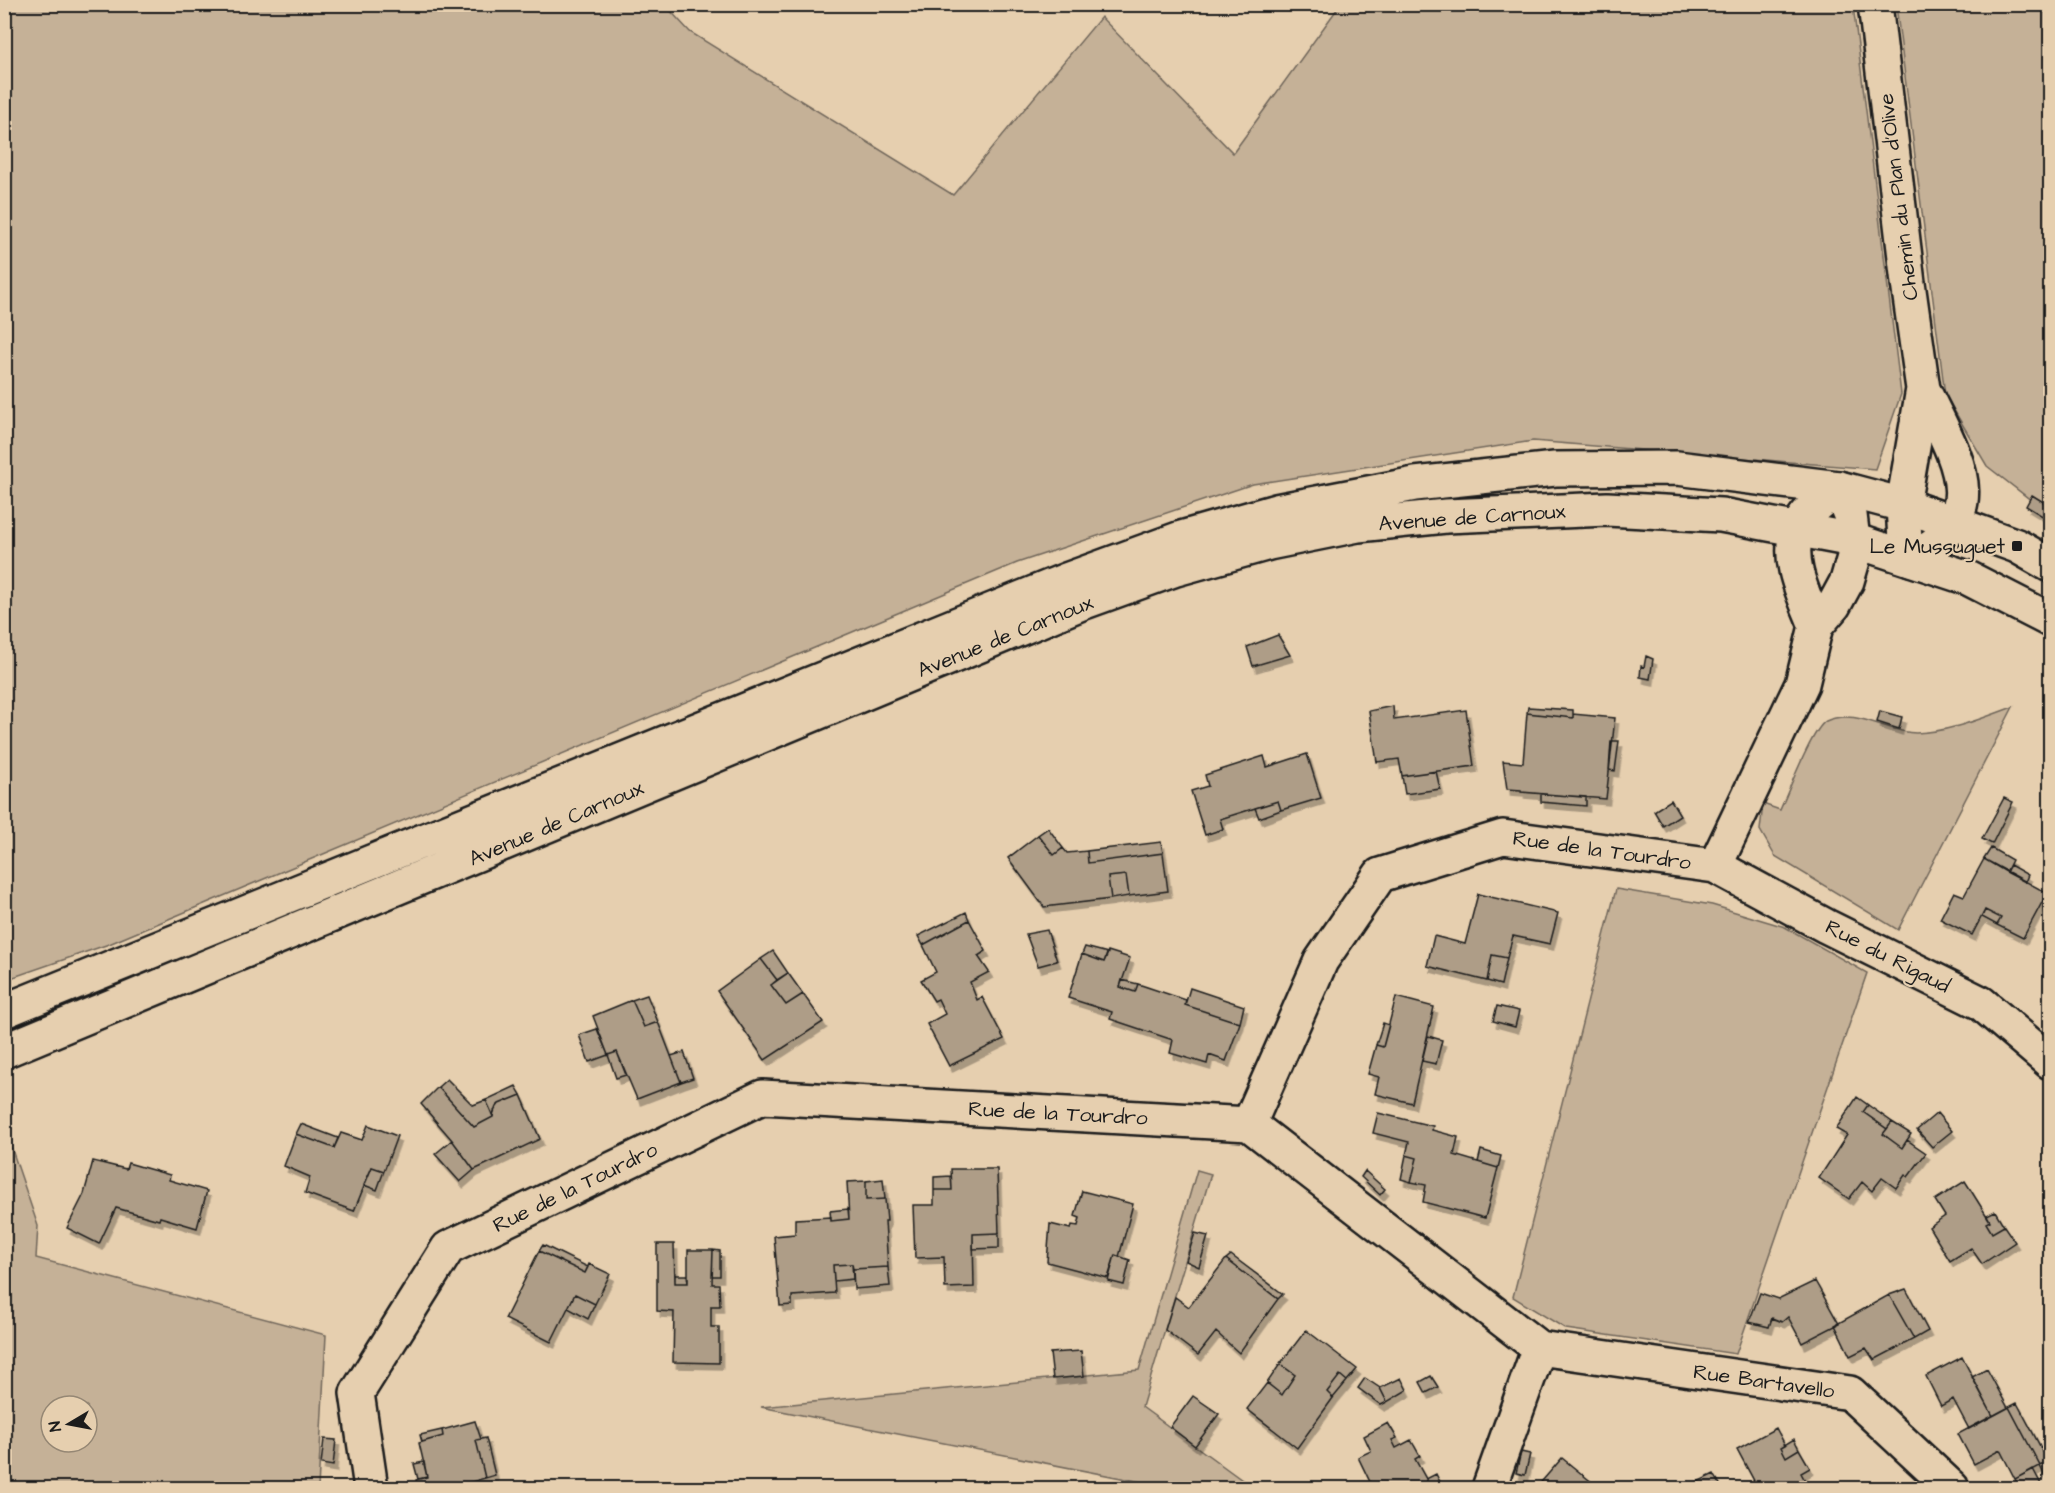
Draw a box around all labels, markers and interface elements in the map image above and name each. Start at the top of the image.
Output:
street label: Chemin du Plan d'Olive [1871,92,1926,302]
street label: Avenue de Carnoux [1378,496,1567,538]
place label: Le Mussuguet [1870,532,2006,563]
marker: Le Mussuguet [2010,539,2024,553]
street label: Avenue de Carnoux [913,588,1097,685]
street label: Avenue de Carnoux [464,774,648,873]
street label: Rue de la Tourdro [1511,824,1693,877]
street label: Rue du Rigaud [1820,913,1955,1002]
street label: Rue de la Tourdro [968,1094,1149,1133]
street label: Rue de la Tourdro [488,1135,662,1240]
street label: Rue Bartavello [1691,1357,1837,1406]
north arrow [39,1394,99,1454]
text: N [44,1420,67,1433]

